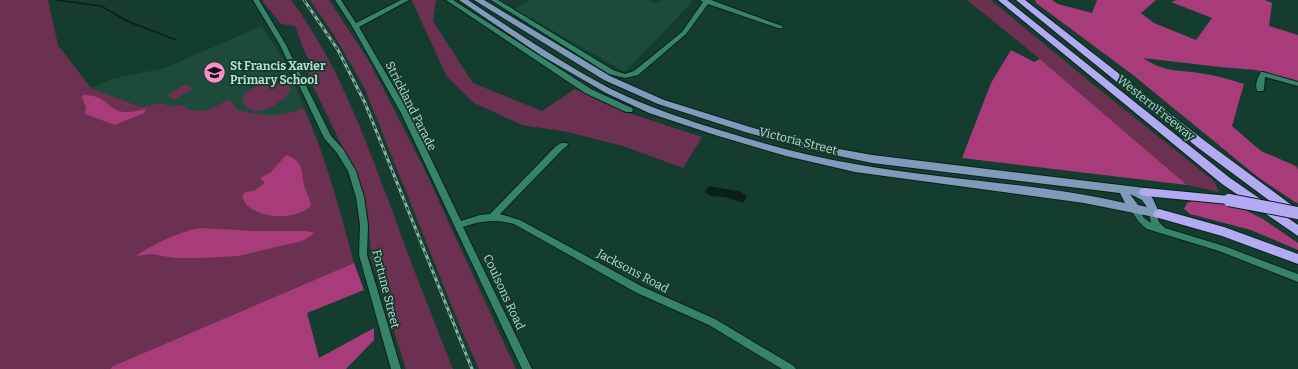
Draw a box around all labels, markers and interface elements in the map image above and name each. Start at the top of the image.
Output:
place label: St Francis Xavier Primary School [230,59,326,87]
street label: Strickland Parade [382,59,440,153]
school or university icon: St Francis Xavier Primary School [201,60,227,86]
street label: Western Freeway [1114,72,1198,144]
street label: Victoria Street [758,125,839,158]
street label: Jacksons Road [594,246,671,296]
street label: Fortune Street [369,248,403,330]
street label: Coulsons Road [480,252,528,332]

